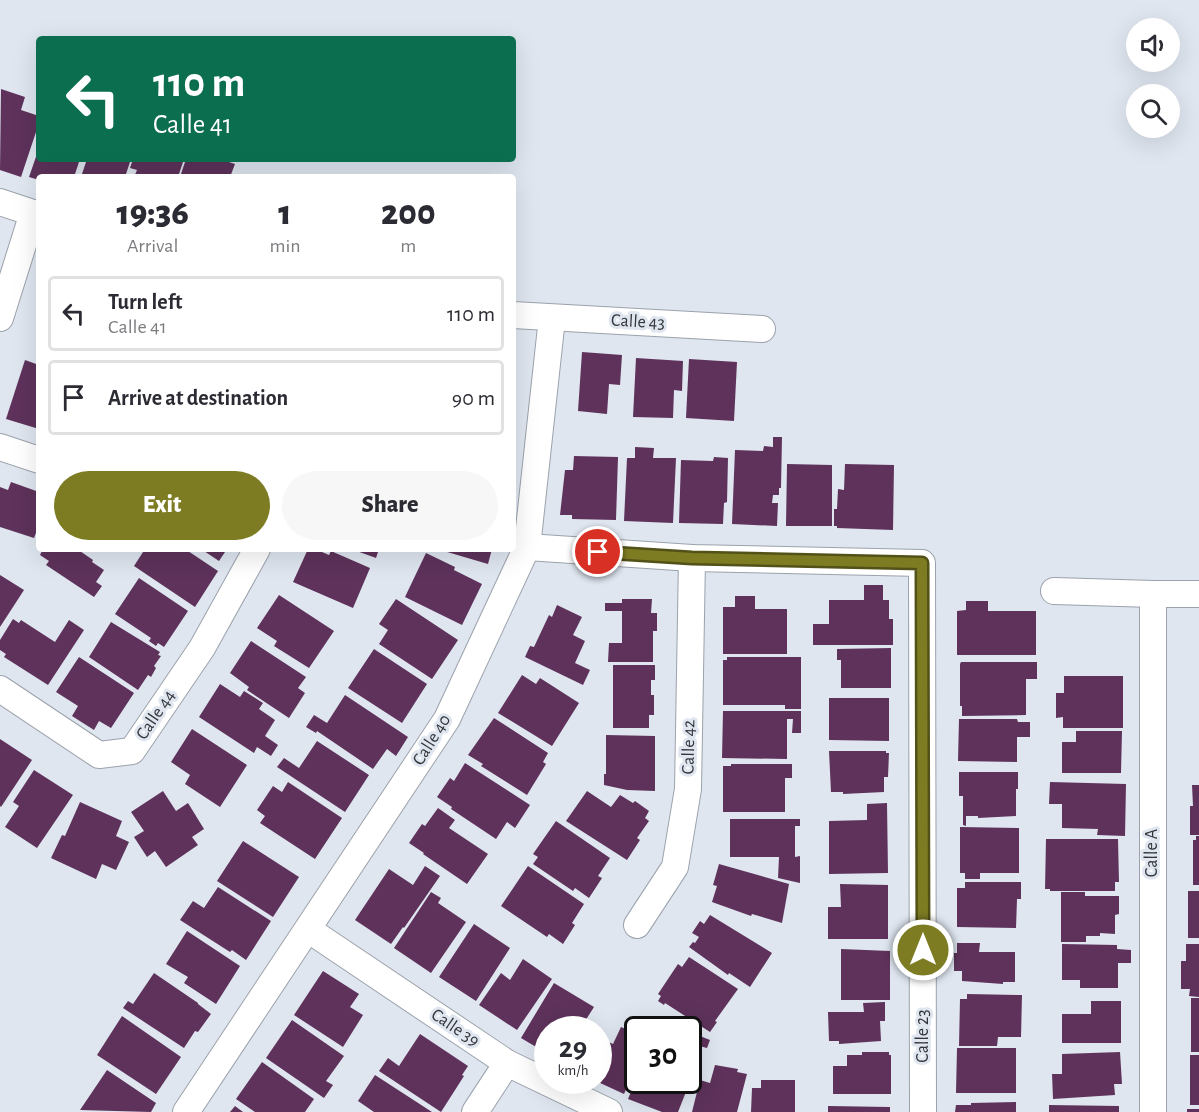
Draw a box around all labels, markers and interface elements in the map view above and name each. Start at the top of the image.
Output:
map controls [1126,18,1180,138]
button: sound [1126,18,1180,72]
icon: left [54,60,132,138]
text: 110 m [153,62,245,104]
button: search [1126,84,1180,138]
text: Calle 41 [153,111,232,138]
text: 19:36 [116,195,189,231]
text: 1 [278,195,292,231]
text: 200 [381,195,436,231]
text: Arrival [127,236,178,256]
text: min [269,236,301,256]
text: m [400,236,416,256]
text: Turn left [108,291,182,313]
icon: left [57,297,90,330]
text: 110 m [447,303,495,325]
street label: Calle 43 [611,312,665,332]
text: Calle 41 [108,317,167,337]
icon: arrive [57,381,90,414]
text: Arrive at destination [108,387,288,409]
text: 90 m [452,387,495,409]
button: Exit [54,471,270,540]
button: Share [282,471,498,540]
pin [572,526,623,577]
icon: arrive [581,535,614,568]
street label: Calle 44 [133,687,179,743]
street label: Calle 40 [410,711,454,769]
street label: Calle 42 [680,720,698,774]
street label: Calle A [1143,828,1161,877]
position arrow [891,918,955,982]
street label: Calle 39 [428,1006,482,1050]
street label: Calle 23 [914,1009,932,1063]
speed limit sign: 30 [624,1016,702,1094]
text: 29 [559,1033,587,1063]
text: km/h [558,1063,588,1078]

